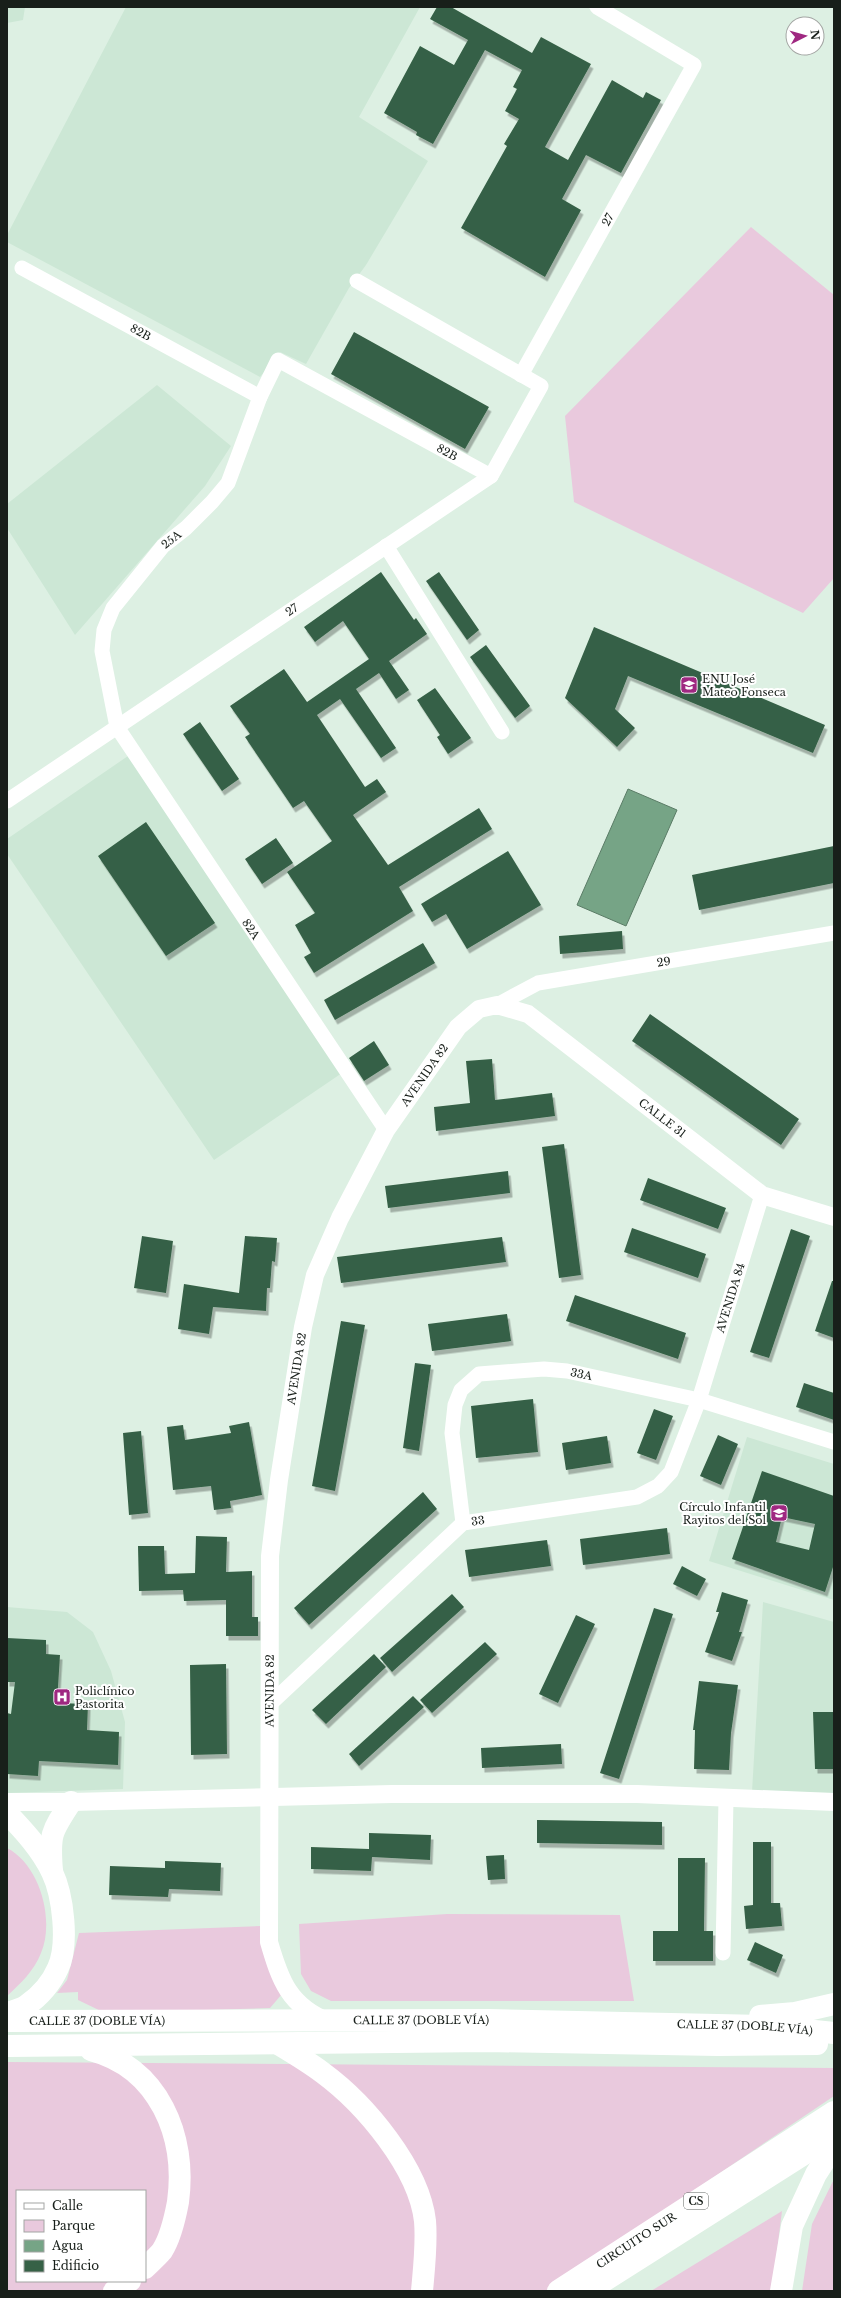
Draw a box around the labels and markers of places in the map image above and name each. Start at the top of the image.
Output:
place label: ENU José Mateo Fonseca [702,672,787,699]
school or university icon: ENU José Mateo Fonseca [679,675,699,695]
place label: Círculo Infantil Rayitos del Sol [679,1500,766,1527]
school or university icon: Círculo Infantil Rayitos del Sol [769,1503,789,1523]
place label: Policlínico Pastorita [75,1684,134,1711]
hospital icon: Policlínico Pastorita [52,1687,72,1707]

